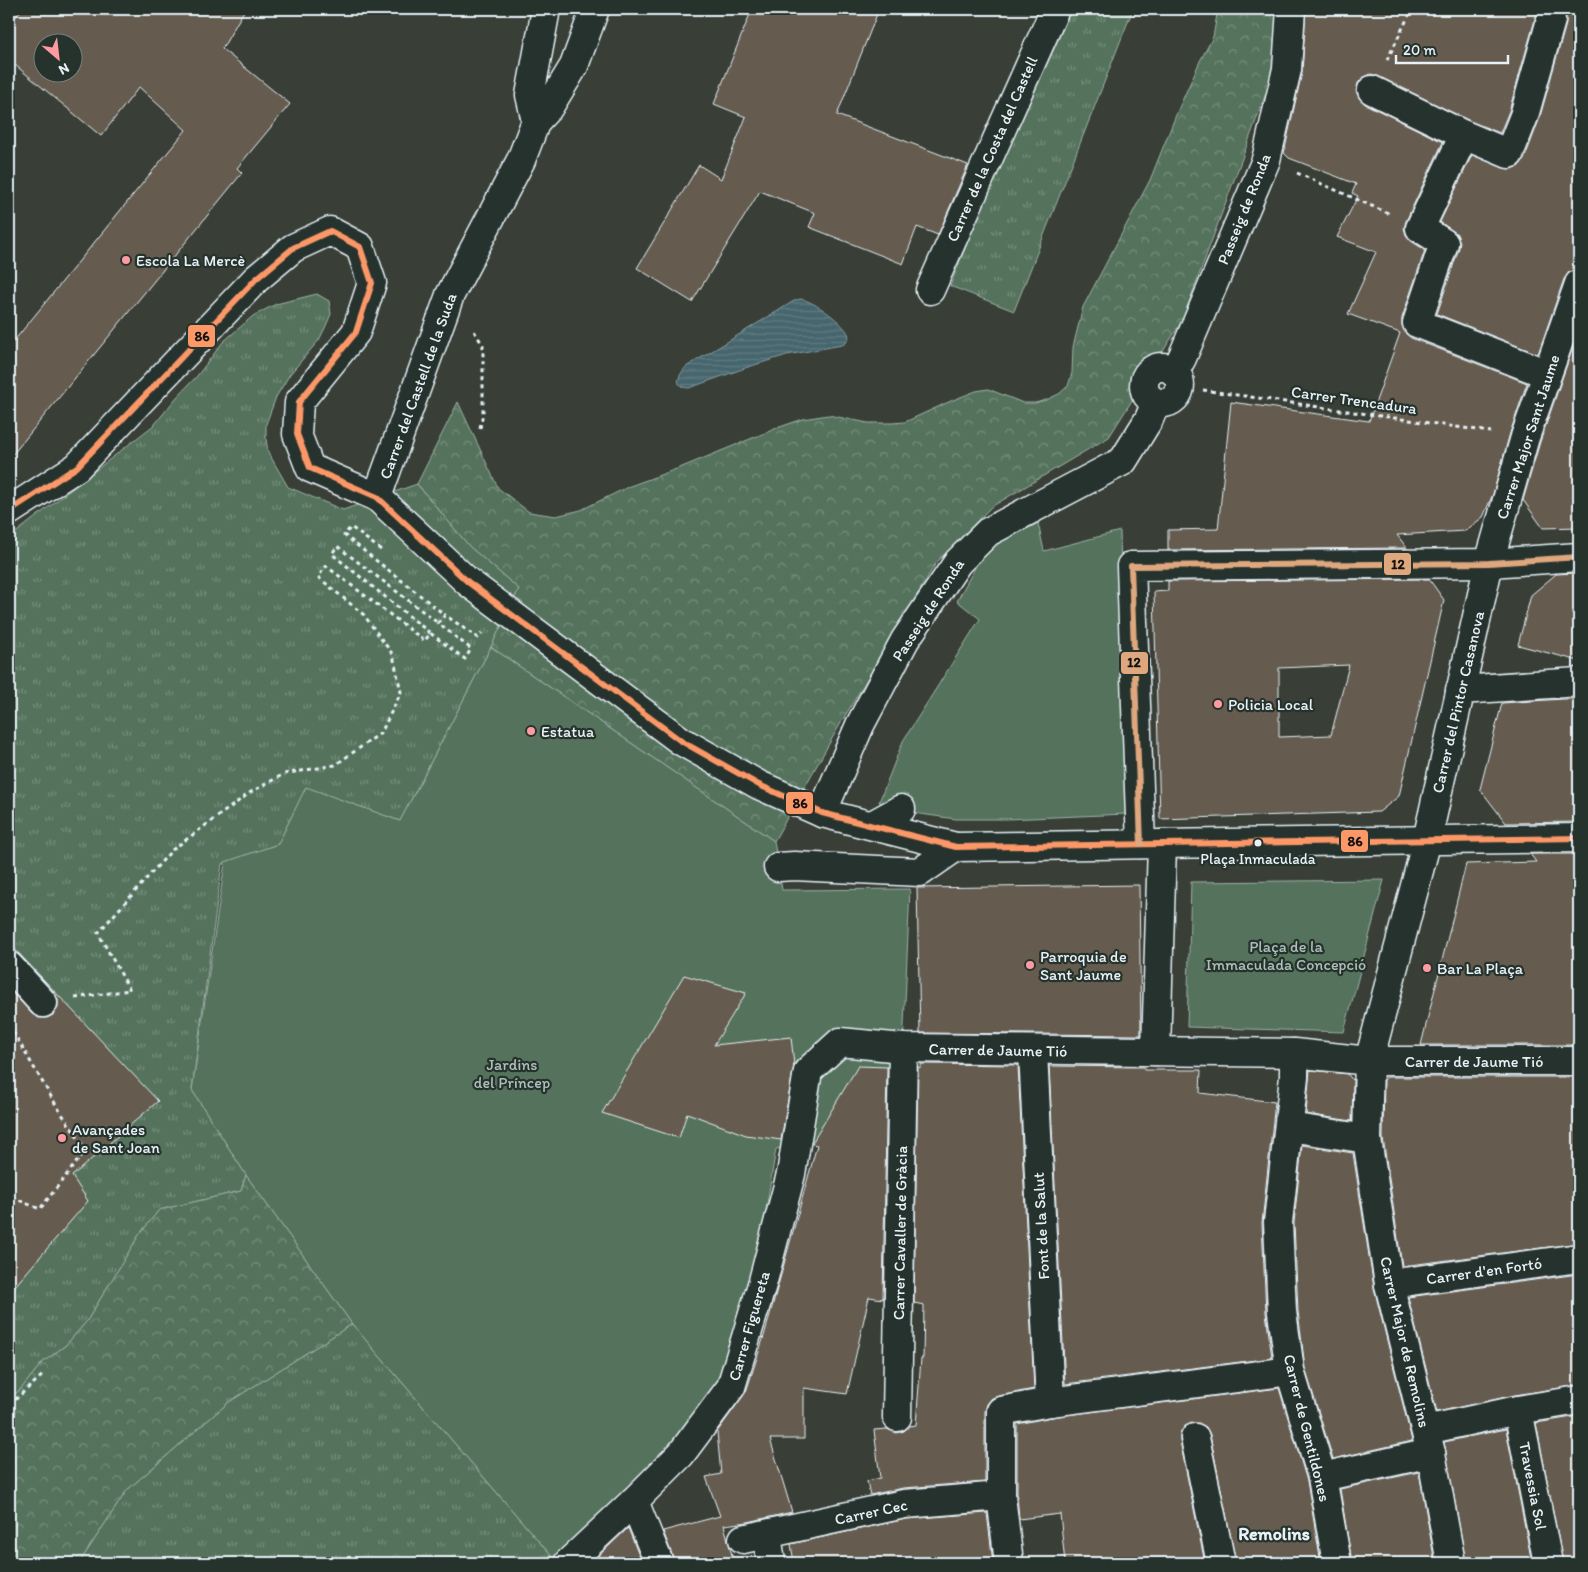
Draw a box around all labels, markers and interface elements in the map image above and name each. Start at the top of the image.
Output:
north arrow [32,32,82,82]
scale bar [1396,32,1508,64]
text: 20 m [1403,41,1437,59]
street label: Carrer de la Costa del Castell [942,53,1042,245]
text: N [56,59,72,79]
street label: Passeig de Ronda [1213,150,1275,267]
place label: Escola La Mercè [136,251,245,270]
marker: Escola La Mercè [120,254,132,266]
street label: Carrer del Castell de la Suda [375,290,461,482]
line badge: 86 [187,324,216,348]
text: 86 [194,328,210,345]
street label: Carrer Major Sant Jaume [1492,352,1564,522]
street label: Carrer Trencadura [1290,382,1419,418]
line badge: 12 [1383,552,1412,576]
street label: Passeig de Ronda [888,555,968,665]
text: 12 [1391,556,1406,573]
street label: Carrer del Pintor Casanova [1428,608,1488,795]
line badge: 12 [1120,651,1149,675]
text: 12 [1127,654,1142,671]
place label: Policia Local [1228,695,1314,714]
marker: Policia Local [1212,698,1224,710]
place label: Estatua [541,722,595,741]
marker: Estatua [525,725,537,737]
line badge: 86 [785,791,814,815]
text: 86 [792,795,808,812]
line badge: 86 [1340,829,1369,853]
text: 86 [1347,833,1363,850]
marker: Plaça Inmaculada [1253,838,1263,848]
place label: Plaça Inmaculada [1200,850,1316,868]
park label: Plaça de la Immaculada Concepció [1206,937,1366,974]
place label: Parroquia de Sant Jaume [1040,947,1127,984]
marker: Parroquia de Sant Jaume [1024,959,1036,971]
place label: Bar La Plaça [1437,959,1524,978]
marker: Bar La Plaça [1421,962,1433,974]
street label: Carrer de Jaume Tió [928,1039,1068,1061]
street label: Carrer de Jaume Tió [1405,1052,1543,1071]
park label: Jardins del Príncep [474,1055,550,1092]
place label: Avançades de Sant Joan [72,1120,160,1157]
marker: Avançades de Sant Joan [56,1132,68,1144]
street label: Carrer Cavaller de Gràcia [889,1145,911,1320]
street label: Font de la Salut [1029,1172,1053,1280]
street label: Carrer d'en Fortó [1425,1253,1543,1289]
street label: Carrer Major de Remolins [1376,1255,1434,1429]
street label: Carrer Figuereta [724,1268,774,1383]
street label: Carrer de Gentildones [1280,1352,1334,1504]
street label: Travessia Sol [1515,1440,1551,1532]
street label: Carrer Cec [833,1495,909,1529]
district label: Remolins [1238,1523,1310,1545]

